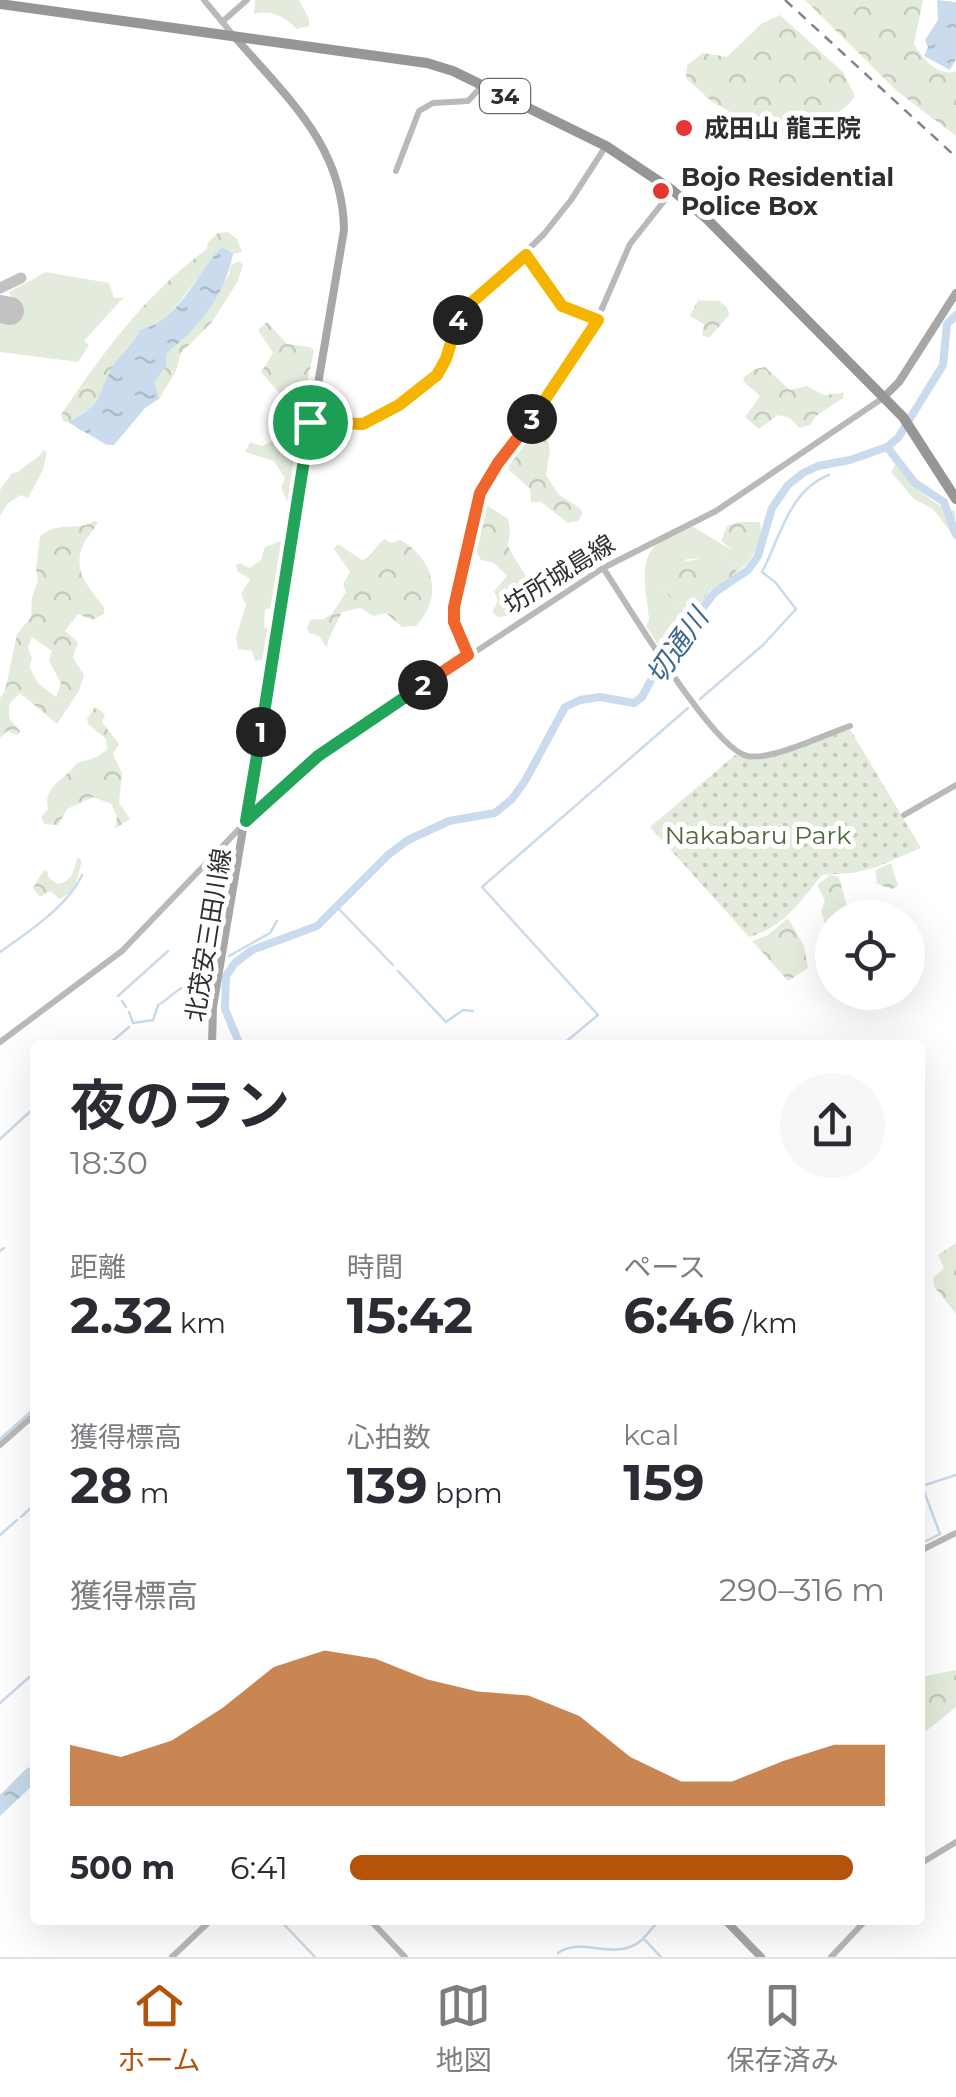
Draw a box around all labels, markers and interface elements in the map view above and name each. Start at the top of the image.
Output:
road number: 34 [480,79,530,113]
place label: 成田山 龍王院 [704,113,861,143]
marker: 成田山 龍王院 [673,117,695,139]
place label: Bojo Residential Police Box [681,162,894,221]
marker: Bojo Residential Police Box [650,180,672,202]
pin: 4 [433,295,483,345]
text: 4 [448,303,468,337]
pin [268,380,353,465]
pin: 3 [507,394,557,444]
icon: arrive [283,395,338,450]
text: 3 [524,402,540,436]
street label: 坊所城島線 [498,528,620,620]
water label: 切通川 [639,599,717,690]
pin: 2 [398,660,448,710]
text: 2 [415,668,431,702]
pin: 1 [236,707,286,757]
text: 1 [256,715,266,749]
park label: Nakabaru Park [665,820,851,850]
street label: 北茂安三田川線 [179,846,237,1024]
map controls [815,900,925,1010]
button: locate [815,900,925,1010]
text: 夜のラン [70,1072,290,1139]
button: share [780,1073,885,1178]
text: 18:30 [70,1143,148,1182]
text: 距離 [70,1250,126,1284]
text: 時間 [347,1250,403,1284]
text: ペース [623,1250,706,1284]
text: 2.32 [70,1285,172,1346]
text: 15:42 [347,1285,473,1346]
text: 6:46 [623,1285,735,1346]
text: km [172,1306,226,1340]
text: /km [735,1306,798,1340]
text: kcal [623,1418,679,1452]
text: 獲得標高 [70,1420,182,1454]
text: 心拍数 [347,1420,431,1454]
text: 159 [623,1452,705,1513]
text: 28 [70,1455,133,1516]
text: 139 [347,1455,428,1516]
text: m [133,1476,170,1510]
text: bpm [428,1476,503,1510]
text: 290–316 m [719,1570,885,1609]
text: 獲得標高 [70,1576,198,1615]
text: 500 m [70,1848,175,1887]
text: 6:41 [230,1848,288,1887]
tab: ホーム [117,1978,201,2078]
tab: 地図 [436,1978,492,2078]
tab: 保存済み [726,1978,839,2078]

